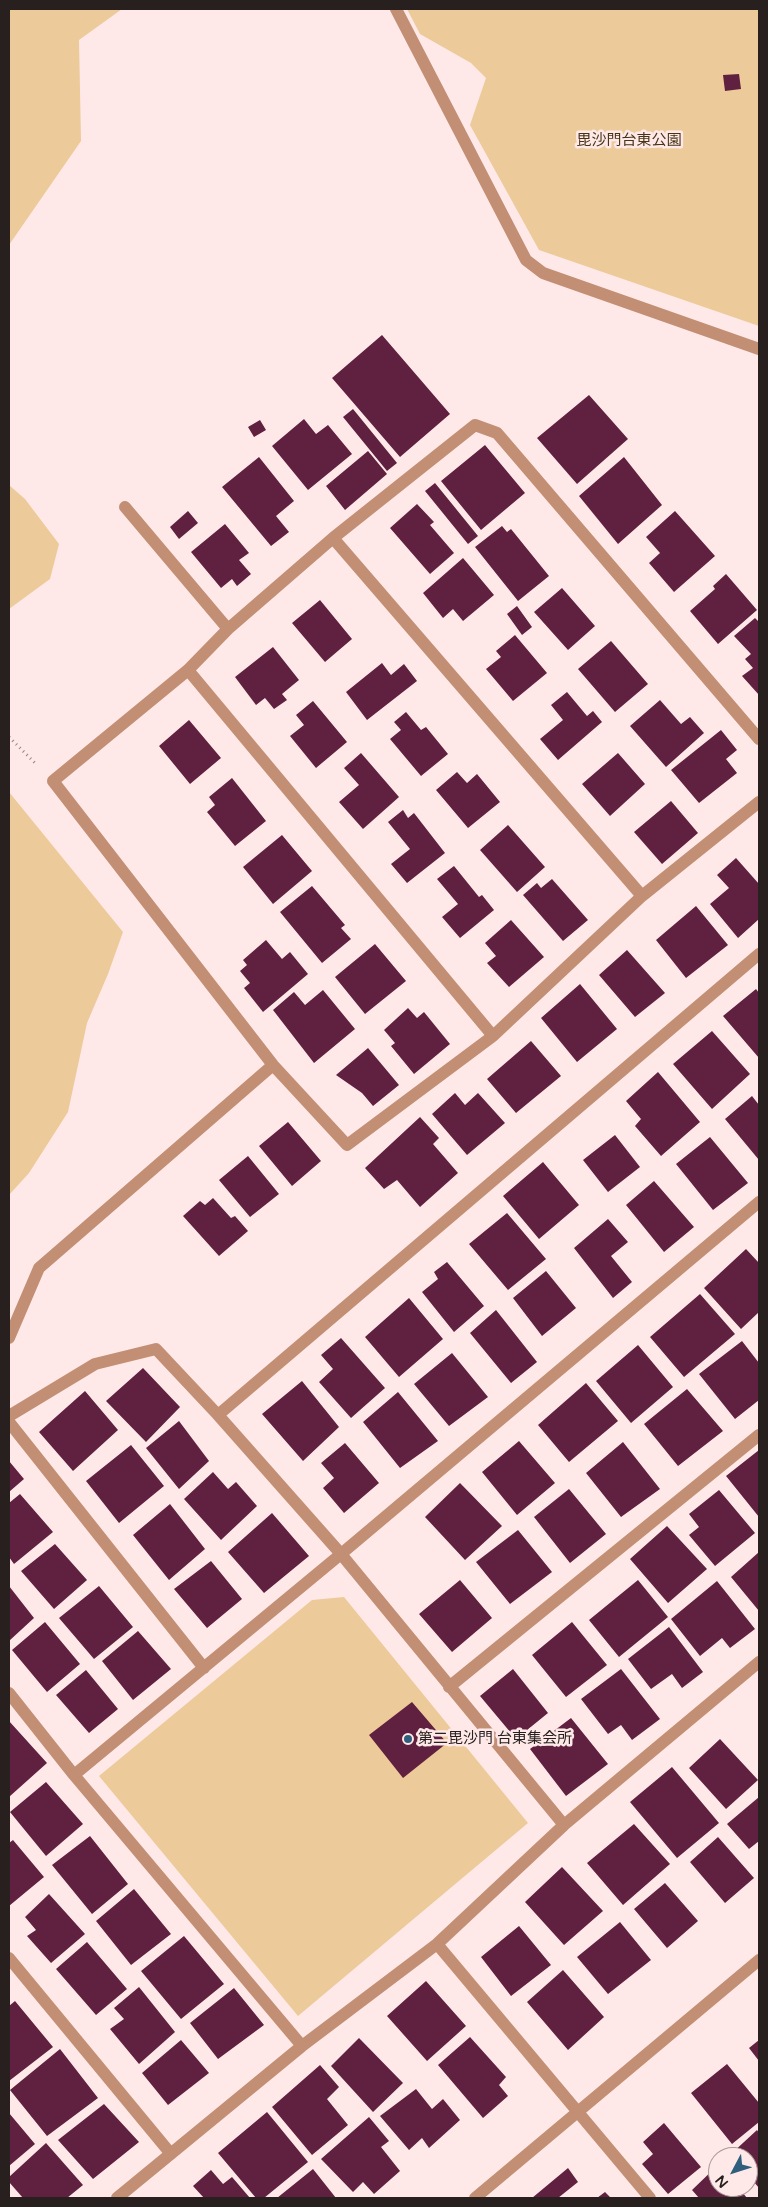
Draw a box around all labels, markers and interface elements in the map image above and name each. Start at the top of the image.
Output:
park label: 毘沙門台東公園 [577,132,681,150]
place label: 第二毘沙門 台東集会所 [418,1730,572,1748]
marker: 第二毘沙門 台東集会所 [402,1733,414,1745]
north arrow [708,2147,758,2197]
text: N [712,2172,732,2191]

